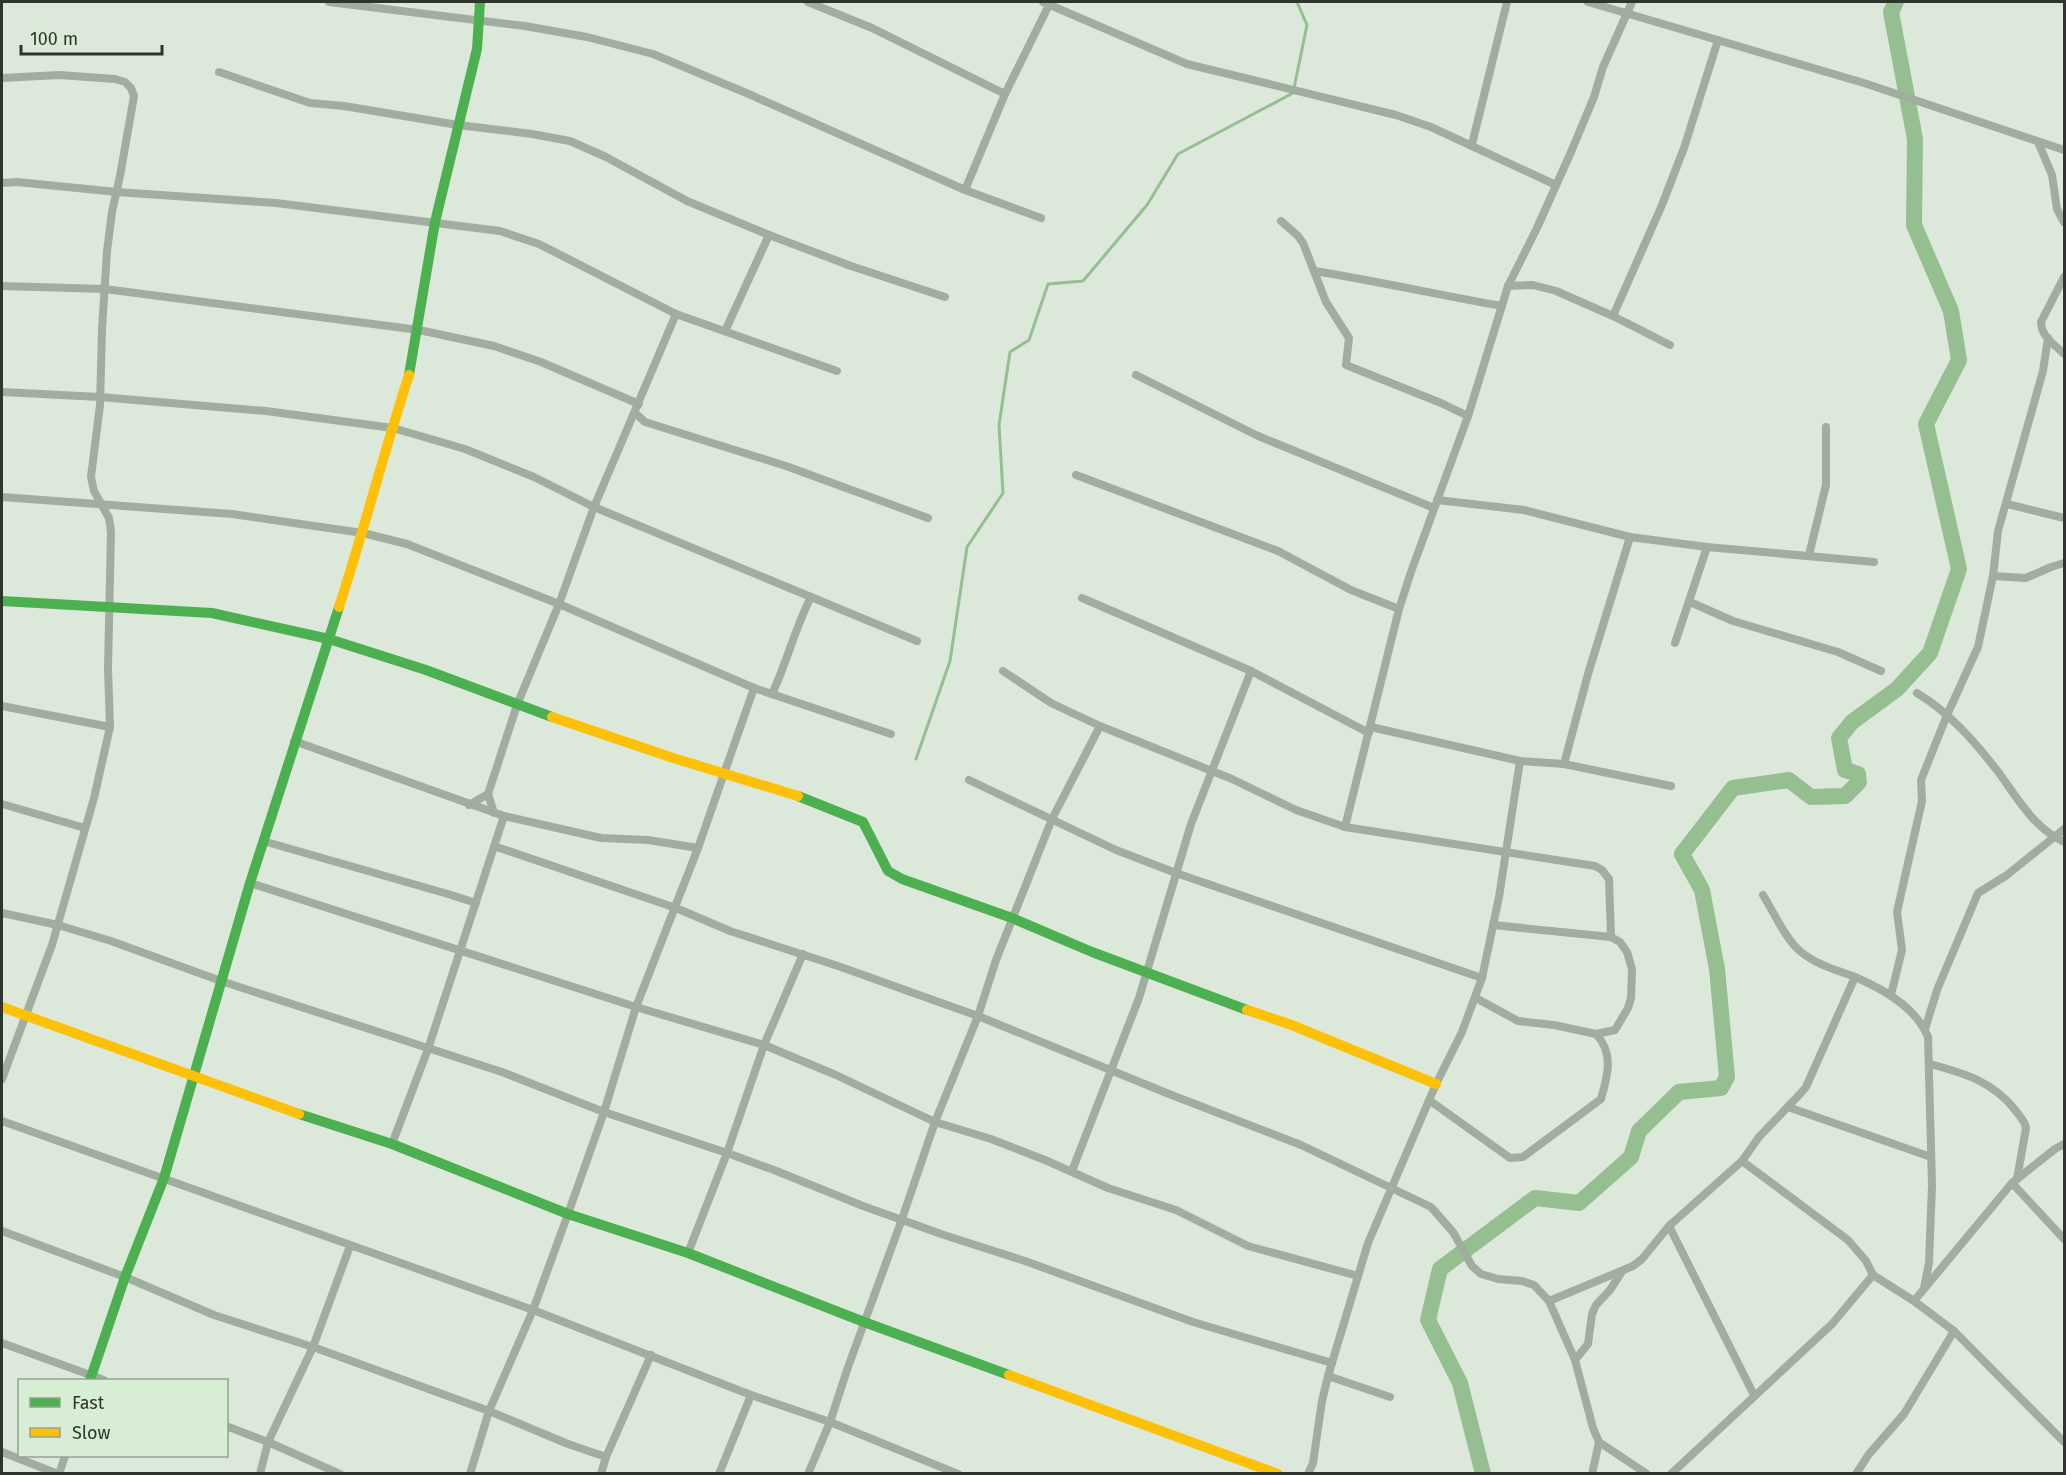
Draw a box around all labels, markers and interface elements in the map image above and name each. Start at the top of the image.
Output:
scale bar [21,18,162,56]
text: 100 m [30,28,78,50]
legend [18,1379,228,1457]
text: Fast [72,1392,105,1414]
text: Slow [72,1422,111,1444]

